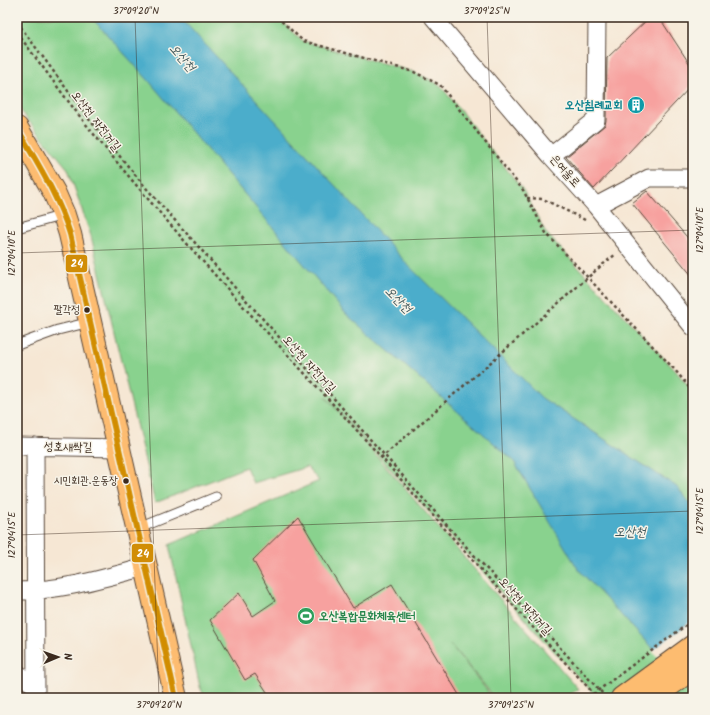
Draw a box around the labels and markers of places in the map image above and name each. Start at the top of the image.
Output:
building icon: 오산침례교회 [626,95,646,115]
place label: 오산침례교회 [565,96,623,115]
place label: 팔각정 [53,301,80,319]
marker: 팔각정 [82,305,92,315]
place label: 시민회관.운동장 [53,472,118,490]
marker: 시민회관.운동장 [121,476,131,486]
sports icon: 오산복합문화체육센터 [296,606,316,626]
place label: 오산복합문화체육센터 [319,607,416,626]

